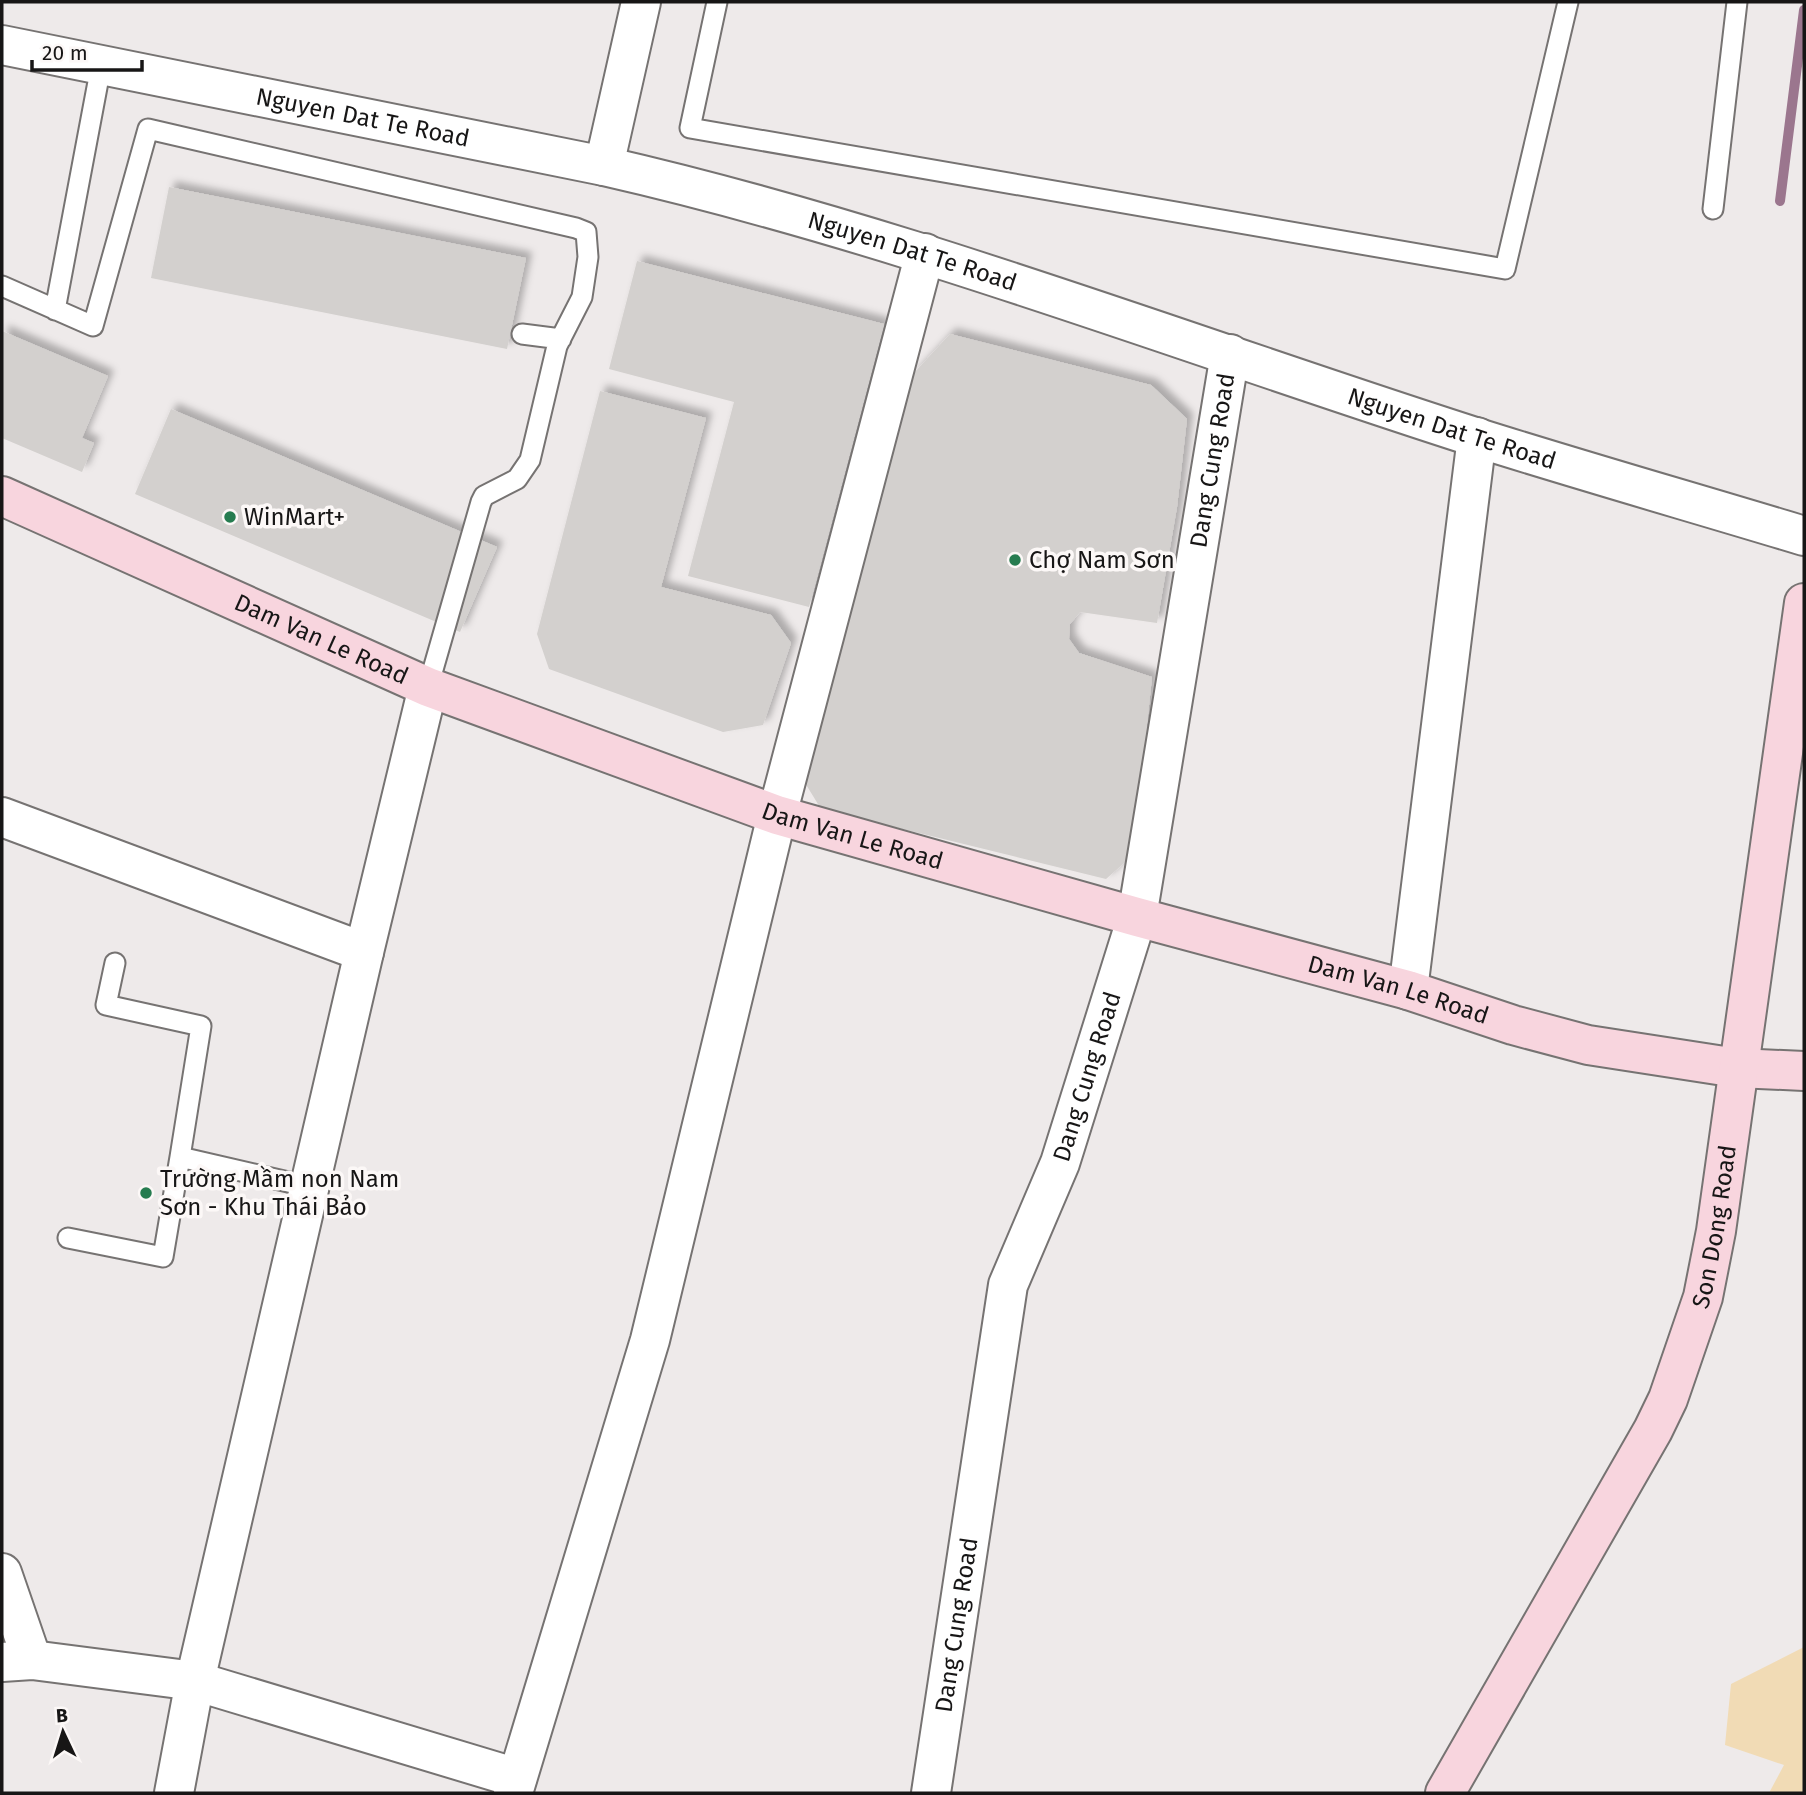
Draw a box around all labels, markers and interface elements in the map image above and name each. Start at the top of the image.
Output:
scale bar [32,28,142,72]
text: 20 m [42,40,88,66]
street label: Nguyen Dat Te Road [254,82,472,153]
street label: Nguyen Dat Te Road [805,206,1020,297]
street label: Dang Cung Road [1184,371,1241,550]
street label: Nguyen Dat Te Road [1344,382,1559,475]
place label: WinMart+ [244,503,345,531]
marker: WinMart+ [222,509,238,525]
place label: Chợ Nam Sơn [1029,546,1175,574]
marker: Chợ Nam Sơn [1007,552,1023,568]
street label: Dam Van Le Road [230,588,413,690]
street label: Dam Van Le Road [758,797,946,875]
street label: Dam Van Le Road [1305,950,1492,1030]
street label: Dang Cung Road [1047,988,1127,1165]
street label: Son Dong Road [1686,1143,1742,1312]
place label: Trường Mầm non Nam Sơn - Khu Thái Bảo [160,1165,399,1221]
marker: Trường Mầm non Nam Sơn - Khu Thái Bảo [138,1185,154,1201]
street label: Dang Cung Road [929,1536,984,1714]
north arrow [28,1697,98,1767]
text: B [55,1704,69,1727]

